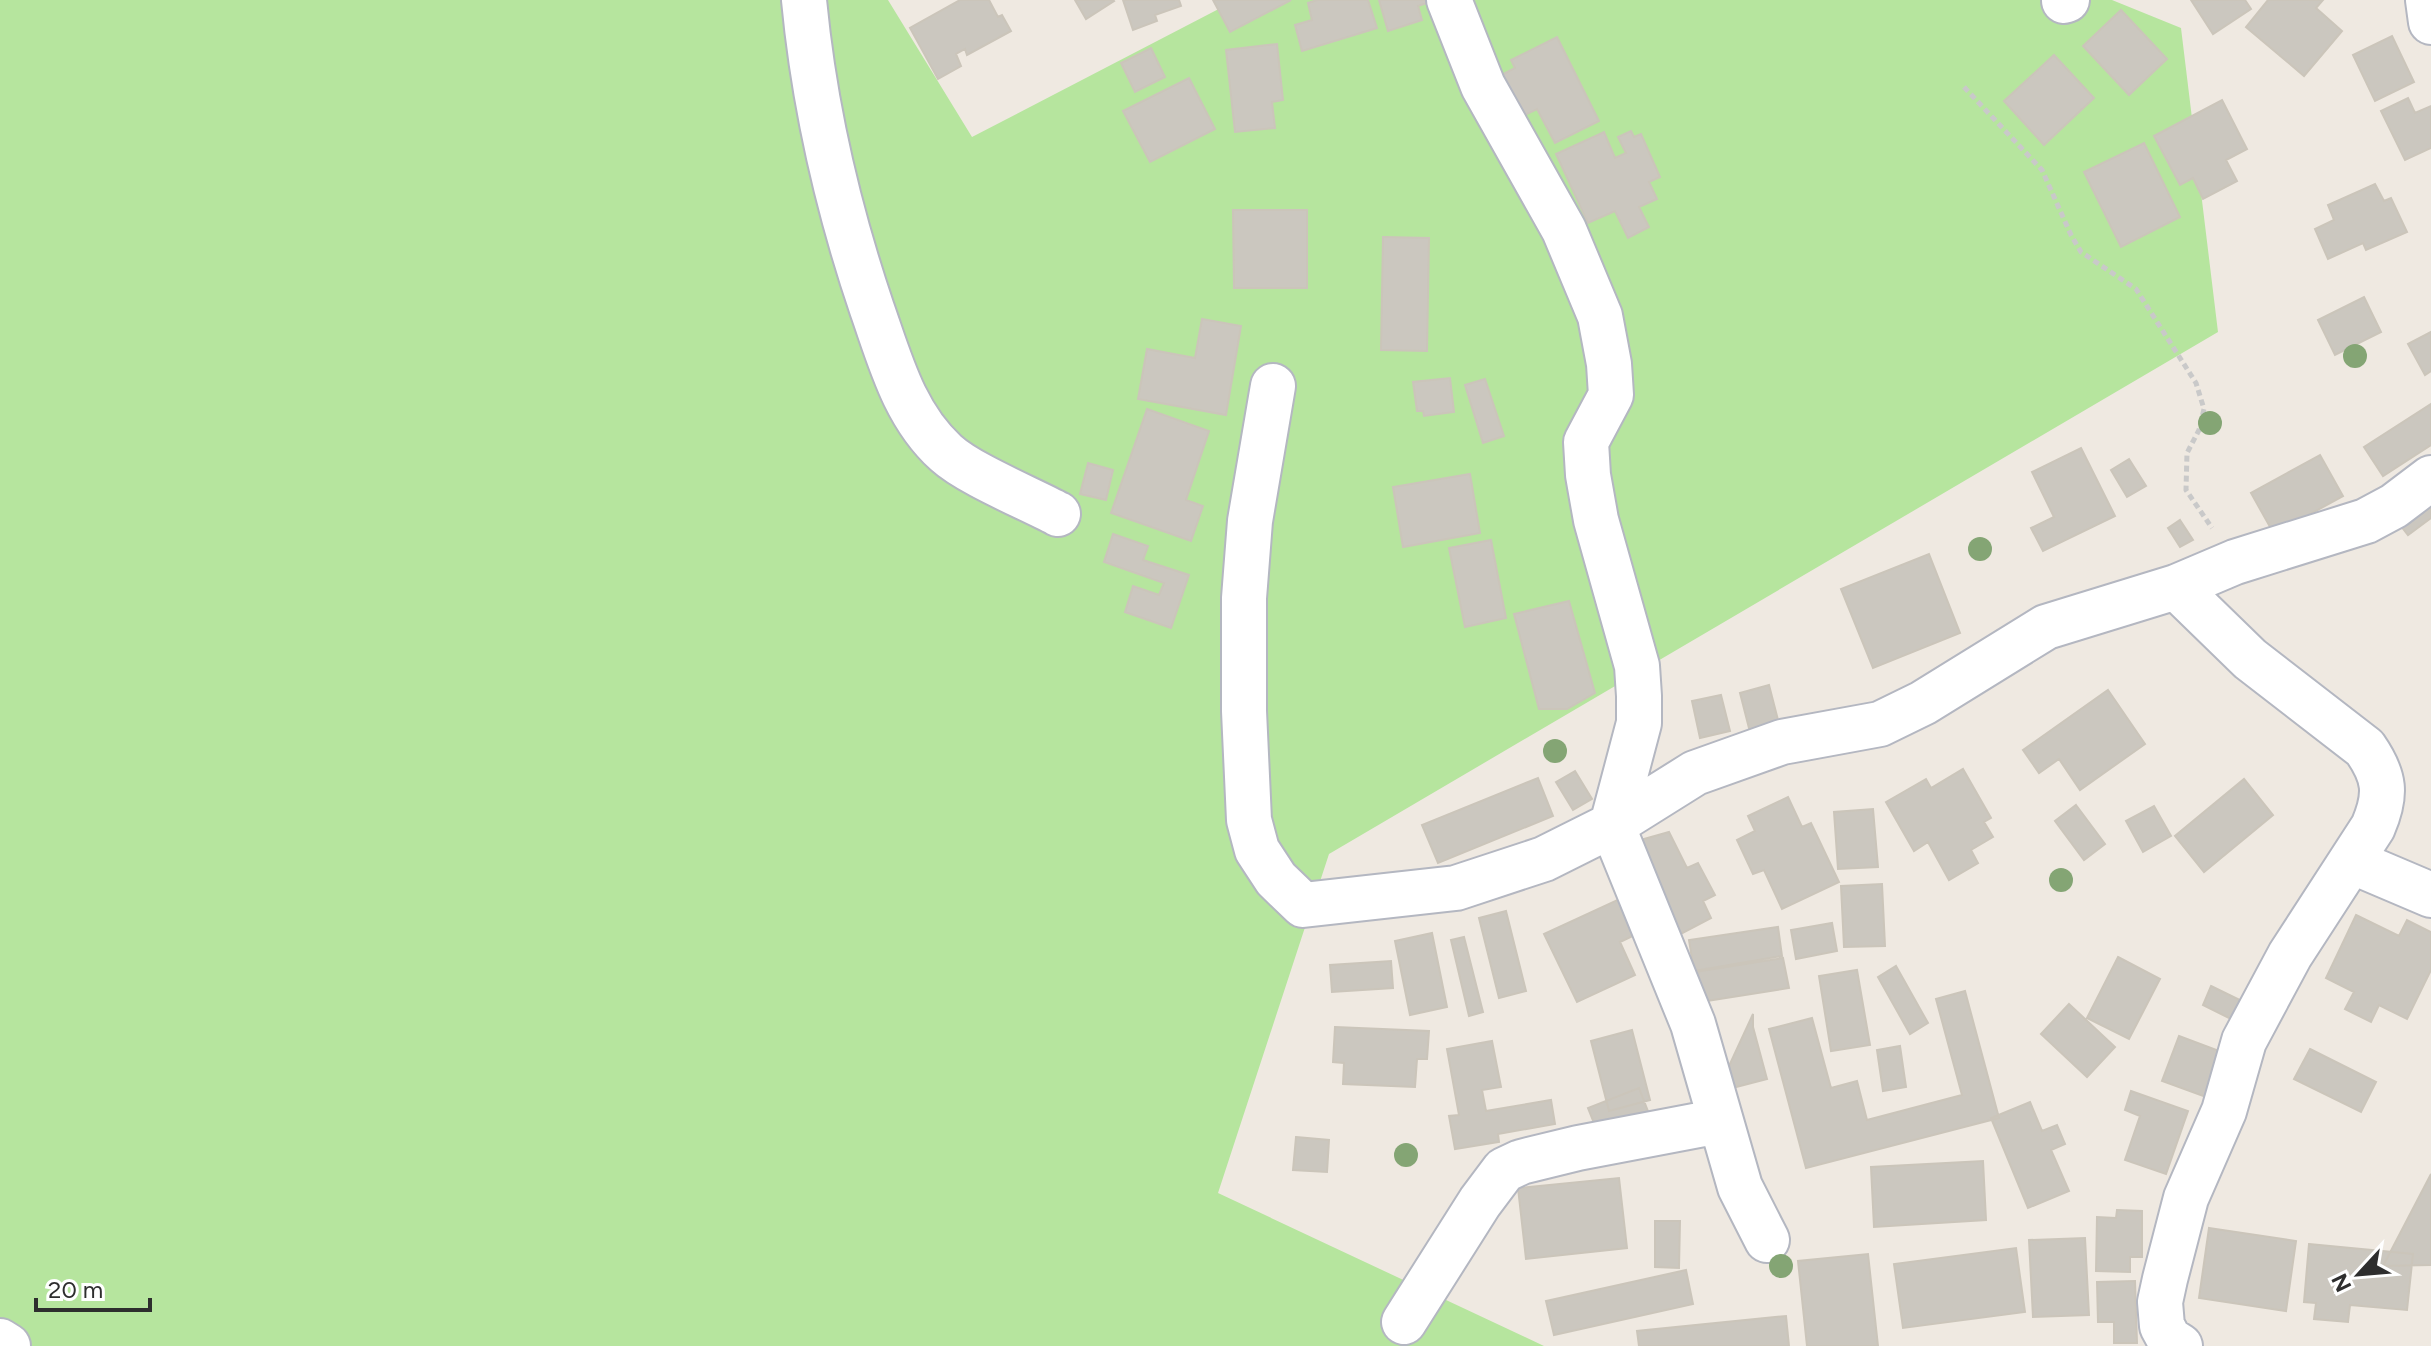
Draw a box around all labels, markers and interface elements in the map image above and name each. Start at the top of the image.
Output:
north arrow [2319,1234,2399,1314]
scale bar [36,1262,150,1312]
text: N [2326,1269,2357,1296]
text: 20 m [48,1275,103,1304]

